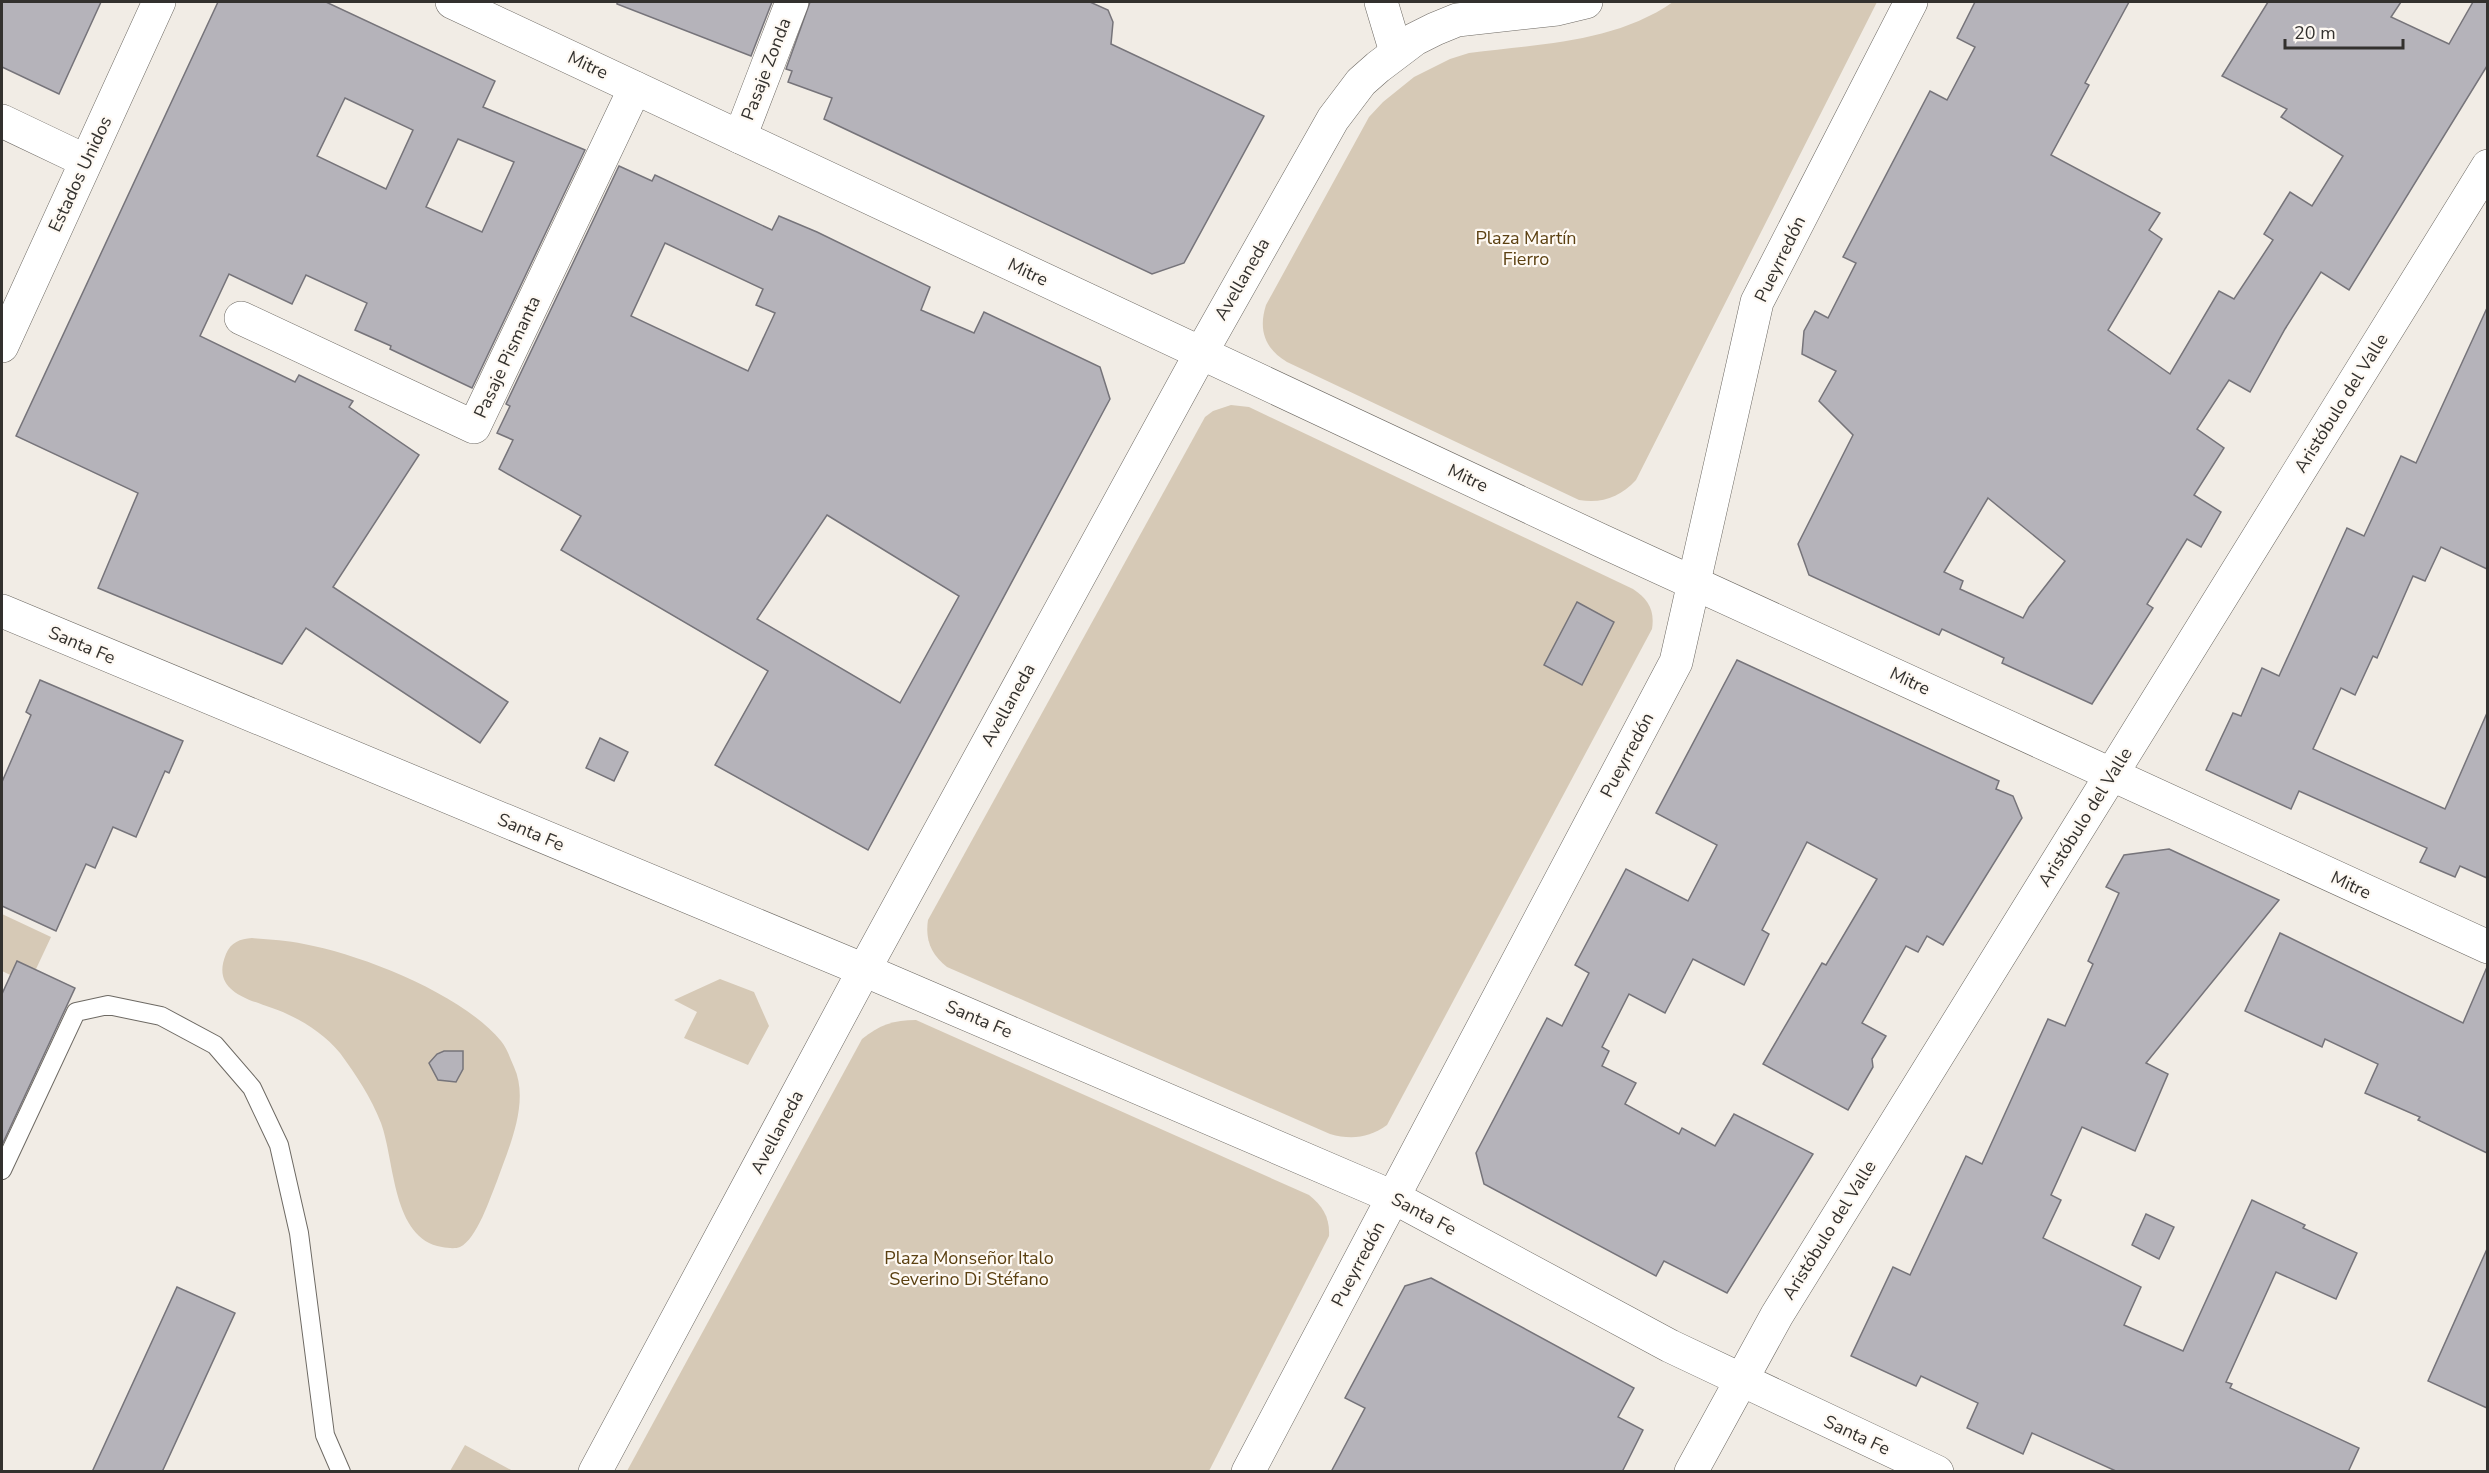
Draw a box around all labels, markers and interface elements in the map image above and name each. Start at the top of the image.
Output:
scale bar [2285,12,2404,50]
street label: Pasaje Zonda [735,14,797,124]
text: 20 m [2294,21,2336,45]
street label: Mitre [564,45,612,85]
street label: Estados Unidos [43,112,117,236]
street label: Pueyrredón [1749,212,1811,306]
park label: Plaza Martín Fierro [1475,226,1577,271]
street label: Avellaneda [1209,233,1275,325]
street label: Mitre [1004,252,1052,292]
street label: Pasaje Pismanta [468,292,546,422]
street label: Aristóbulo del Valle [2288,329,2394,477]
street label: Mitre [1444,458,1492,498]
street label: Santa Fe [45,620,119,670]
street label: Avellaneda [975,659,1041,751]
street label: Mitre [1886,661,1934,701]
street label: Pueyrredón [1595,708,1659,802]
street label: Aristóbulo del Valle [2032,743,2138,891]
street label: Santa Fe [494,807,568,857]
street label: Mitre [2327,865,2375,905]
street label: Santa Fe [942,994,1016,1044]
street label: Avellaneda [745,1086,809,1178]
street label: Aristóbulo del Valle [1776,1156,1882,1304]
street label: Santa Fe [1387,1187,1461,1241]
street label: Pueyrredón [1326,1217,1390,1311]
park label: Plaza Monseñor Italo Severino Di Stéfano [884,1246,1054,1291]
street label: Santa Fe [1820,1409,1894,1461]

